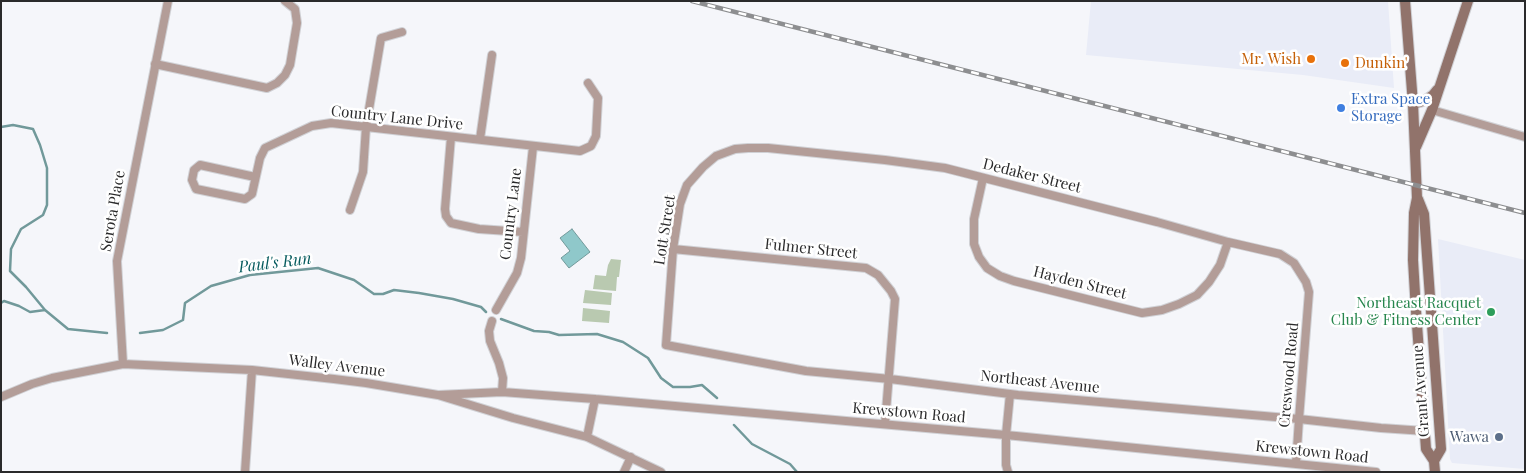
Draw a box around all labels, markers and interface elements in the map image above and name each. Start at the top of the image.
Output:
place label: Mr. Wish [1241,50,1301,68]
marker: Mr. Wish [1305,53,1317,65]
place label: Dunkin' [1355,54,1408,72]
marker: Dunkin' [1339,57,1351,69]
place label: Extra Space Storage [1351,90,1430,125]
street label: Country Lane Drive [330,102,464,134]
marker: Extra Space Storage [1335,102,1347,114]
street label: Dedaker Street [981,155,1083,197]
street label: Country Lane [496,167,526,261]
street label: Serota Place [97,169,129,253]
street label: Lott Street [651,193,679,267]
street label: Fulmer Street [764,235,858,263]
water label: Paul's Run [237,249,313,277]
street label: Hayden Street [1032,263,1128,303]
place label: Northeast Racquet Club & Fitness Center [1331,294,1481,329]
marker: Northeast Racquet Club & Fitness Center [1485,306,1497,318]
street label: Creswood Road [1275,322,1303,428]
street label: Grant Avenue [1409,344,1433,438]
street label: Walley Avenue [288,351,386,381]
street label: Northeast Avenue [980,367,1100,397]
street label: Krewstown Road [852,399,966,427]
place label: Wawa [1450,428,1489,446]
marker: Wawa [1493,431,1505,443]
street label: Krewstown Road [1255,437,1369,467]

